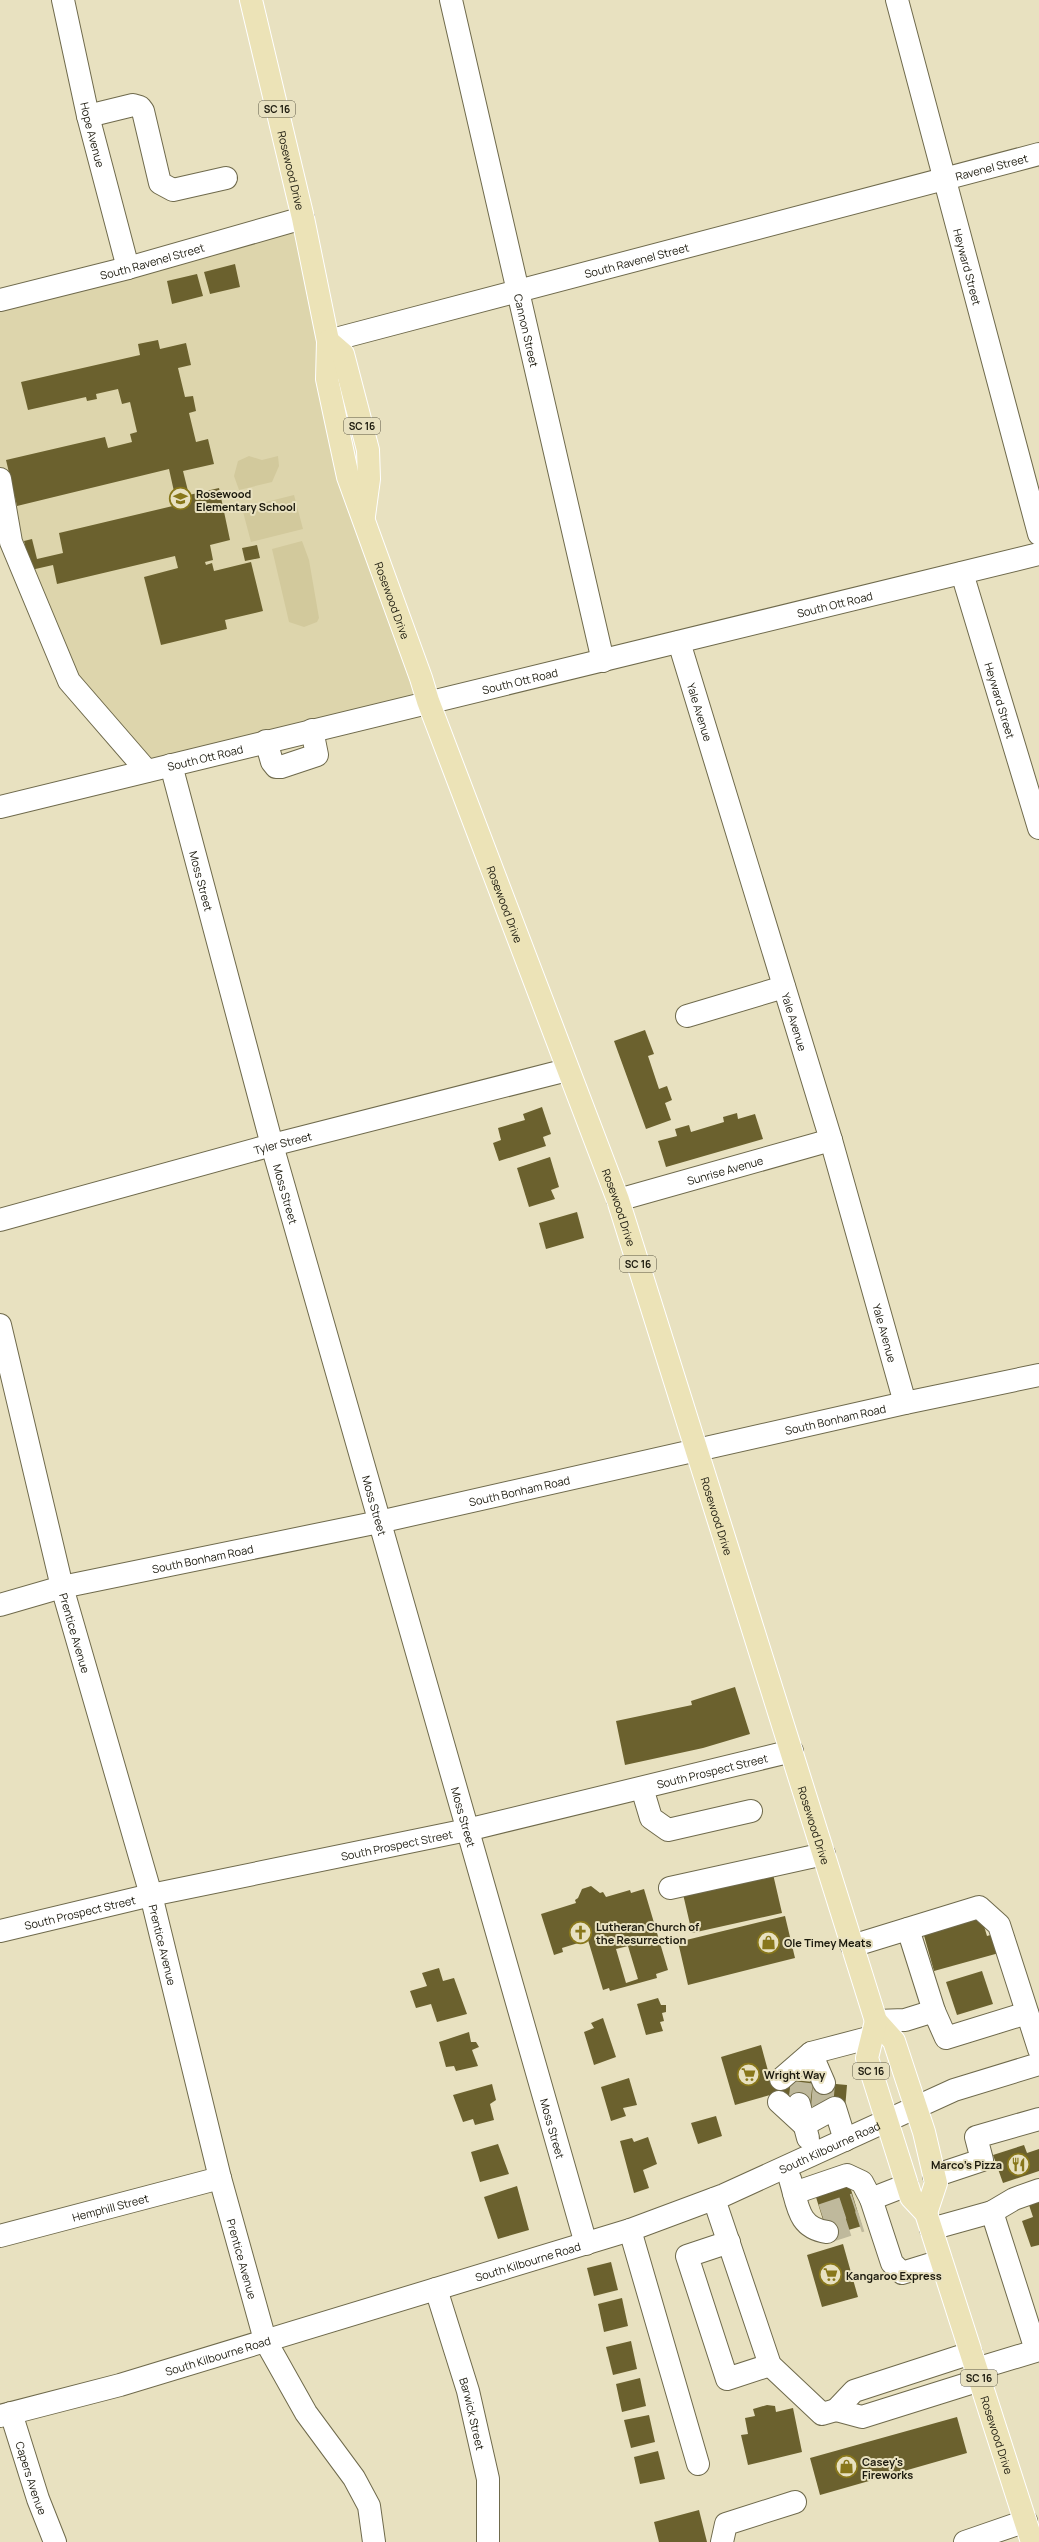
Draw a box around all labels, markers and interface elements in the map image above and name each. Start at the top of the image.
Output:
street label: Hope Avenue [78,101,109,170]
road number: SC 16 [259,101,295,117]
street label: Rosewood Drive [275,129,308,212]
street label: Ravenel Street [953,150,1029,183]
street label: Heyward Street [951,227,985,307]
street label: South Ravenel Street [98,239,206,282]
street label: South Ravenel Street [583,239,690,281]
street label: Cannon Street [511,292,543,368]
road number: SC 16 [344,418,380,434]
school or university icon: Rosewood Elementary School [167,486,193,512]
place label: Rosewood Elementary School [196,486,296,514]
street label: Rosewood Drive [372,560,414,641]
street label: South Ott Road [795,587,874,620]
street label: Heyward Street [982,660,1019,740]
street label: South Ott Road [480,664,559,697]
street label: Yale Avenue [684,681,716,743]
street label: South Ott Road [166,741,244,774]
street label: Moss Street [187,849,217,913]
street label: Rosewood Drive [484,863,527,945]
street label: Yale Avenue [779,991,811,1053]
street label: Tyler Street [252,1128,313,1157]
street label: Sunrise Avenue [685,1152,765,1188]
street label: Moss Street [270,1162,302,1226]
street label: Rosewood Drive [599,1166,640,1248]
road number: SC 16 [620,1256,656,1272]
street label: Yale Avenue [870,1302,901,1364]
street label: South Bonham Road [783,1400,887,1437]
street label: South Bonham Road [467,1472,571,1509]
street label: Moss Street [359,1474,391,1537]
street label: Rosewood Drive [698,1475,737,1558]
street label: South Bonham Road [150,1540,255,1576]
street label: Prentice Avenue [57,1591,94,1675]
street label: South Prospect Street [655,1750,769,1791]
street label: Rosewood Drive [795,1784,834,1867]
street label: Moss Street [448,1785,480,1849]
street label: South Prospect Street [339,1826,454,1863]
street label: South Prospect Street [23,1891,137,1932]
street label: Prentice Avenue [146,1903,180,1987]
church icon: Lutheran Church of the Resurrection [568,1919,594,1945]
place label: Lutheran Church of the Resurrection [596,1919,700,1947]
shop icon: Ole Timey Meats [756,1929,782,1955]
place label: Ole Timey Meats [784,1935,872,1950]
supermarket icon: Wright Way [735,2061,761,2087]
road number: SC 16 [853,2063,889,2079]
place label: Wright Way [764,2067,826,2082]
street label: Moss Street [537,2097,569,2160]
street label: South Kilbourne Road [776,2117,882,2177]
restaurant icon: Marco's Pizza [1005,2151,1031,2177]
place label: Marco's Pizza [931,2157,1002,2172]
street label: Hemphill Street [70,2190,150,2224]
street label: Prentice Avenue [224,2217,261,2301]
street label: South Kilbourne Road [473,2238,582,2284]
supermarket icon: Kangaroo Express [818,2262,844,2288]
place label: Kangaroo Express [846,2268,942,2283]
street label: South Kilbourne Road [163,2332,272,2378]
road number: SC 16 [961,2370,997,2386]
street label: Barwick Street [457,2375,489,2451]
street label: Rosewood Drive [978,2394,1017,2476]
street label: Capers Avenue [13,2439,51,2517]
shop icon: Casey's Fireworks [833,2454,859,2480]
place label: Casey's Fireworks [862,2454,913,2482]

